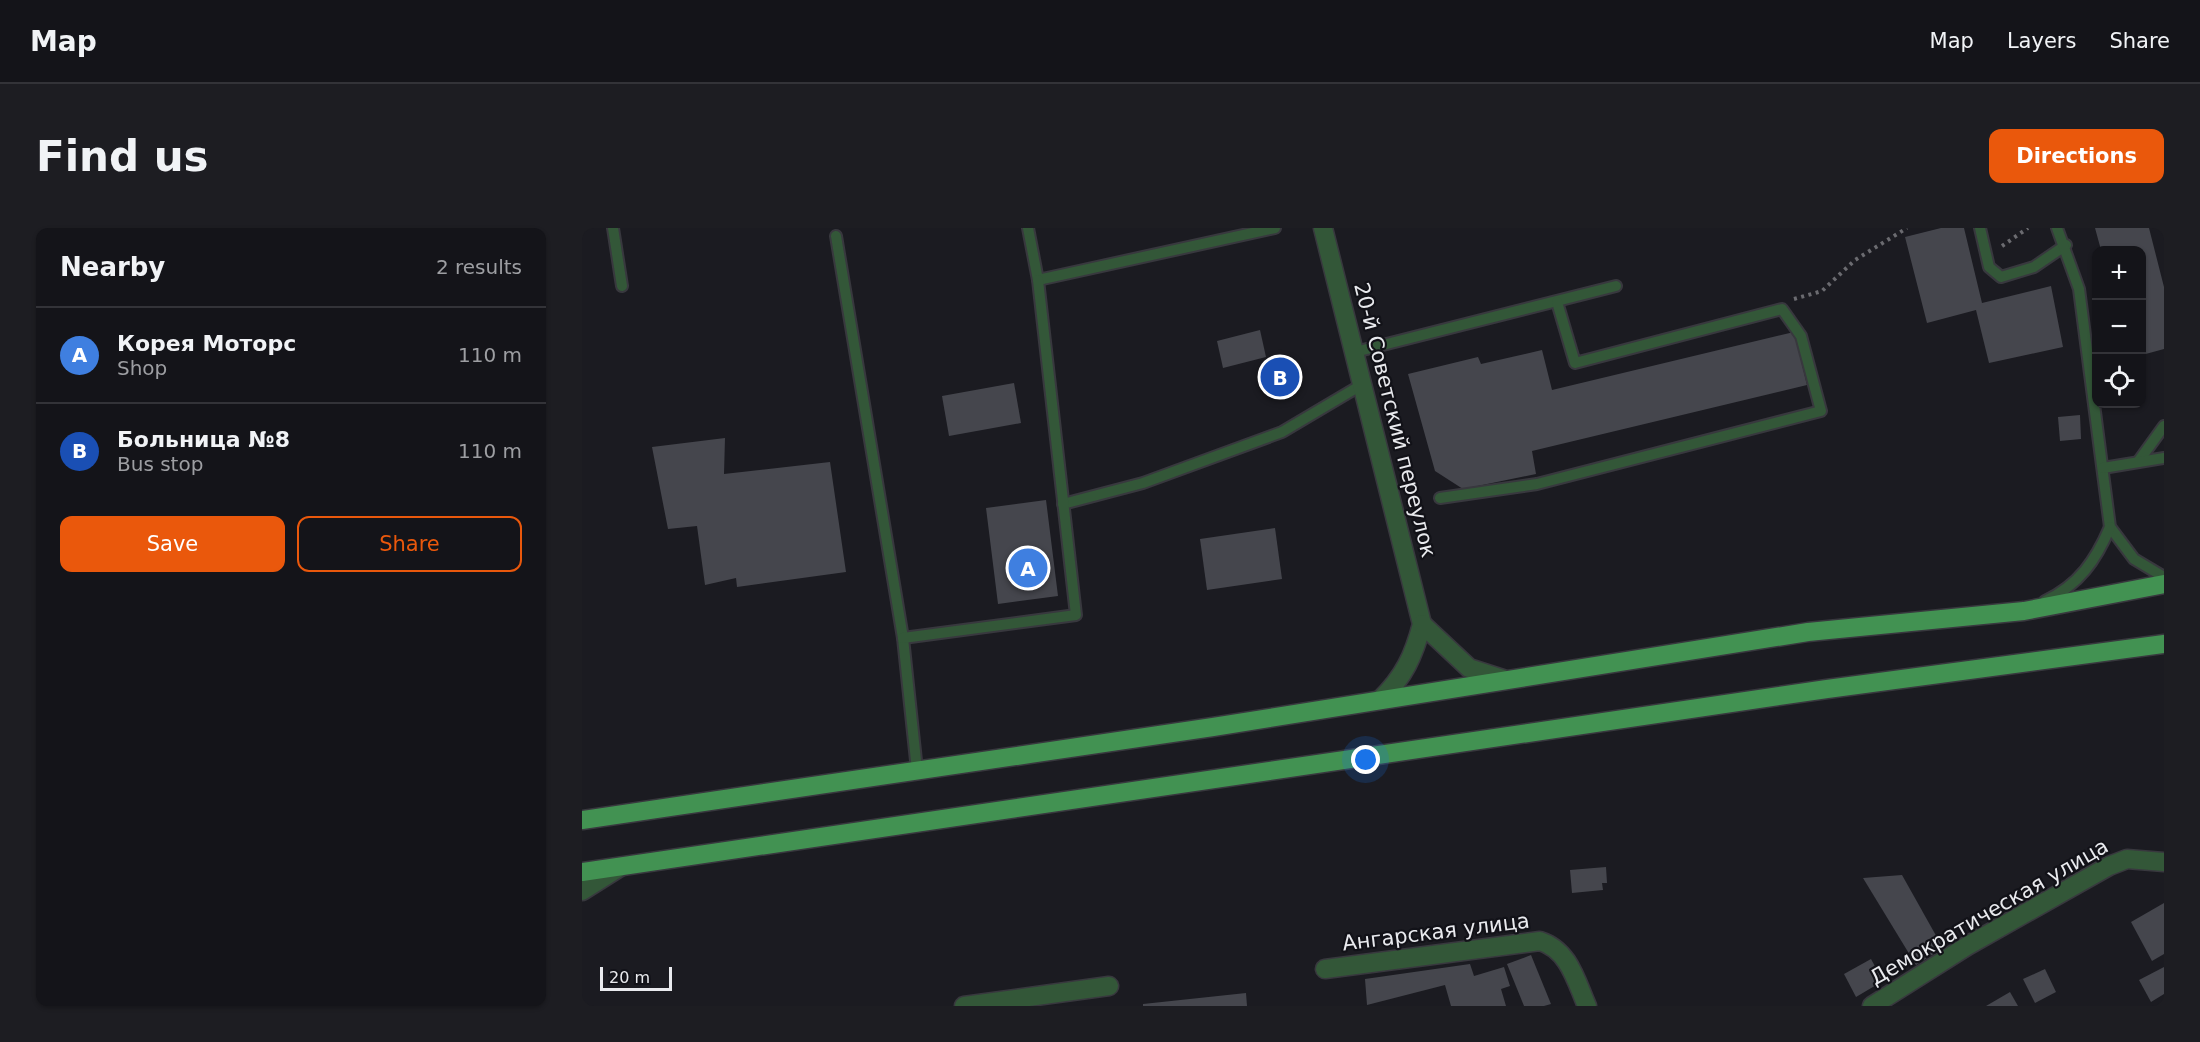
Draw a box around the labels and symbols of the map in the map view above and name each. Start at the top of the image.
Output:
street label: 20-й Советский переулок [1349,280,1441,560]
pin: B [1260,354,1300,400]
pin: A [1008,546,1048,590]
your location [1351,745,1380,774]
street label: Демократическая улица [1866,834,2112,990]
street label: Ангарская улица [1341,909,1531,955]
scale bar [600,964,672,992]

